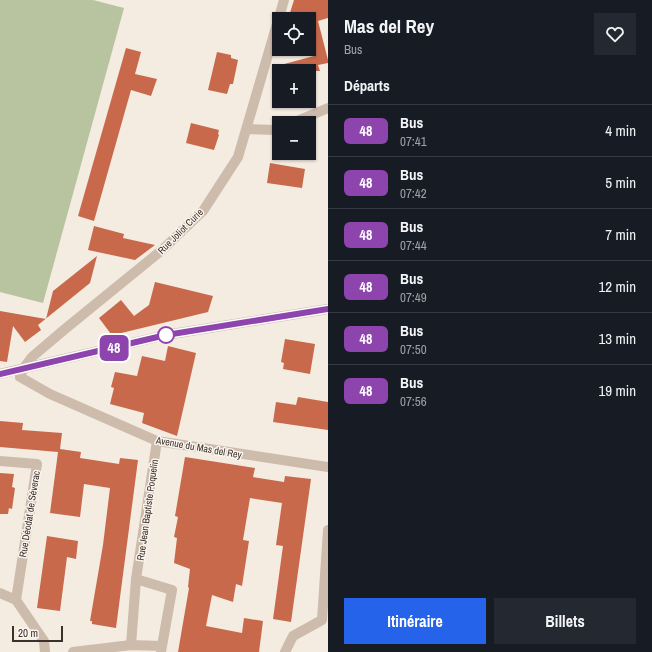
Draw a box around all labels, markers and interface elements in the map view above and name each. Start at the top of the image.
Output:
map controls [272,12,316,160]
button: locate [272,12,316,56]
text: Mas del Rey [344,13,434,39]
button: heart [594,13,636,55]
text: Bus [344,41,362,58]
button: + [272,64,316,108]
text: Départs [344,75,390,96]
text: Bus [400,112,423,133]
button: − [272,116,316,160]
text: 4 min [605,120,636,141]
text: 48 [360,122,372,140]
text: 07:41 [400,133,427,150]
text: Bus [400,164,423,185]
text: 5 min [605,172,636,193]
text: 48 [360,174,372,192]
text: 07:42 [400,185,427,202]
street label: Rue Joliot Curie [155,205,206,257]
text: Bus [400,216,423,237]
text: 7 min [605,224,636,245]
text: 48 [360,226,372,244]
text: 07:44 [400,237,427,254]
text: Bus [400,268,423,289]
text: 12 min [598,276,636,297]
text: 48 [360,278,372,296]
text: 07:49 [400,289,427,306]
text: Bus [400,320,423,341]
unlabelled marker [157,326,175,344]
text: 13 min [598,328,636,349]
text: 48 [360,330,372,348]
line badge: 48 [96,335,132,361]
text: 48 [108,339,120,357]
text: 07:50 [400,341,427,358]
text: Bus [400,372,423,393]
text: 19 min [598,380,636,401]
text: 48 [360,382,372,400]
text: 07:56 [400,393,427,410]
street label: Avenue du Mas del Rey [154,433,244,462]
street label: Rue Jean Baptiste Poquelin [134,459,161,562]
street label: Rue Déodat de Séverac [16,470,43,558]
button: Itinéraire [344,598,486,644]
button: Billets [494,598,636,644]
scale bar [12,624,63,643]
text: 20 m [18,626,38,640]

